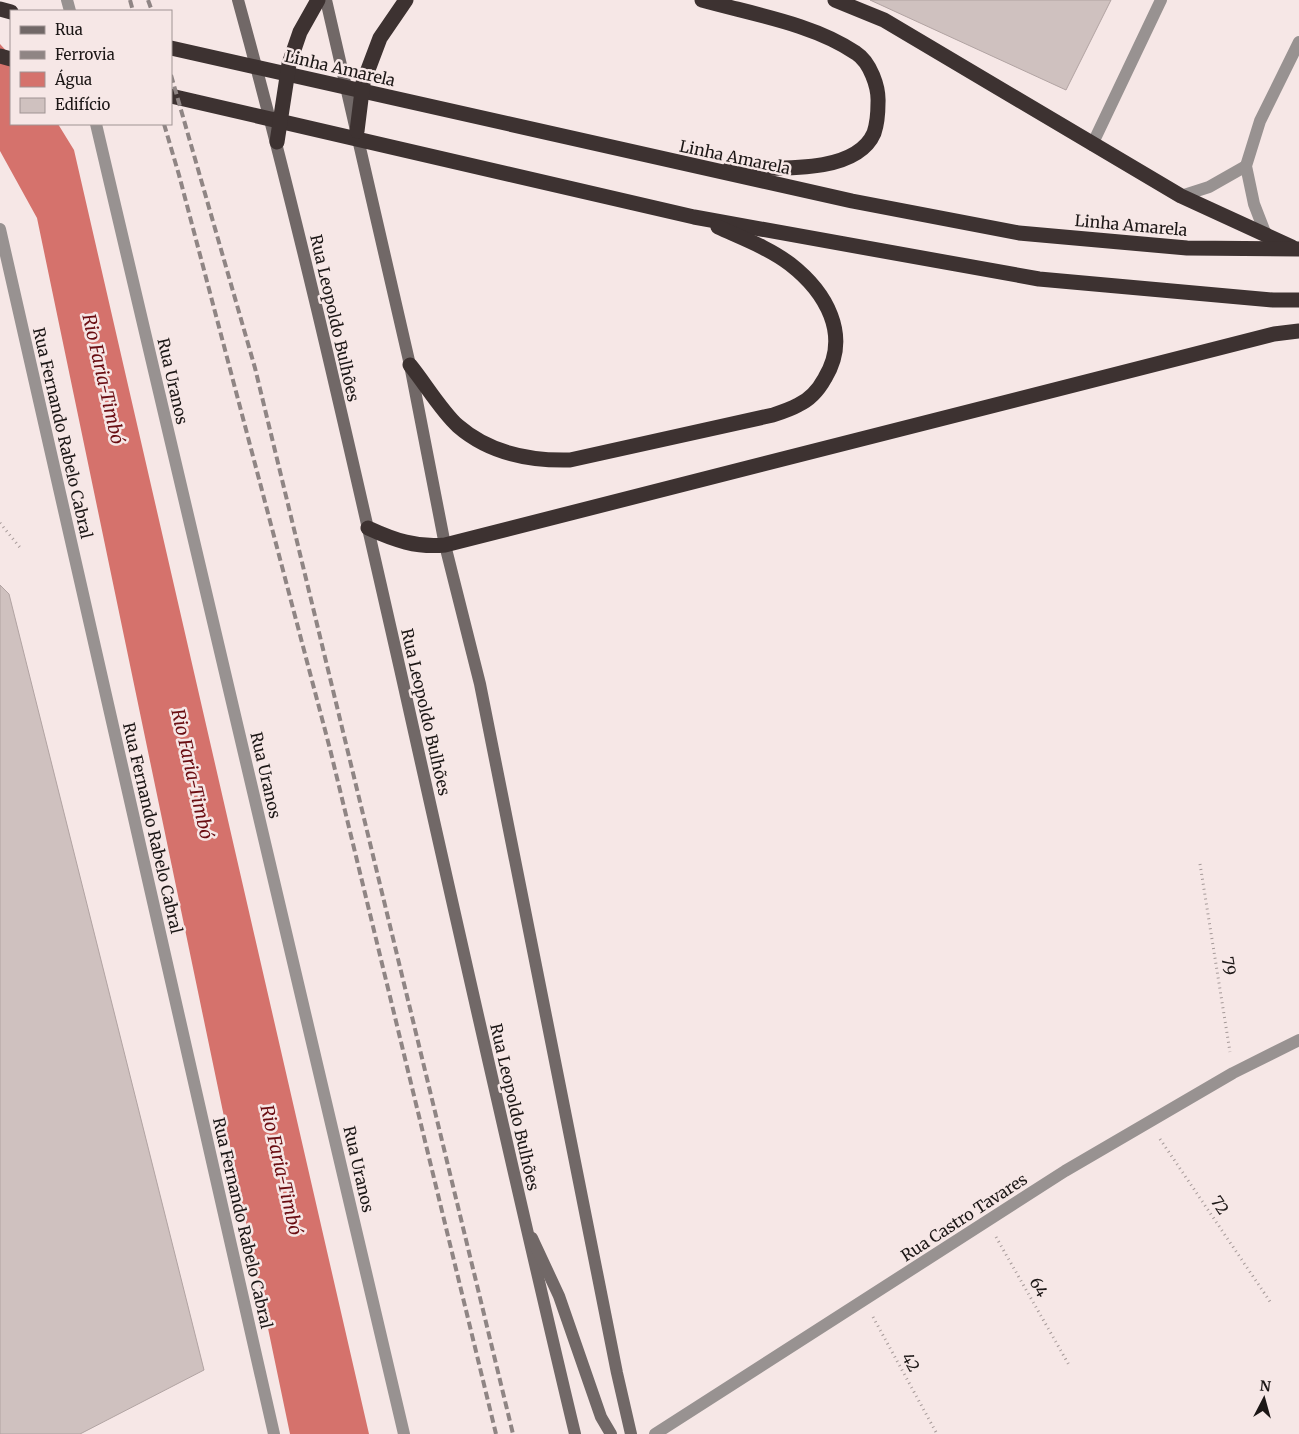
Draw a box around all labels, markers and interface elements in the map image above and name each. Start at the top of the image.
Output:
legend [10,10,172,125]
text: Rua [55,20,83,39]
text: Ferrovia [55,45,115,64]
street label: Linha Amarela [283,46,398,91]
text: Água [54,69,92,89]
text: Edifício [55,95,111,114]
street label: Linha Amarela [678,135,793,179]
street label: Linha Amarela [1074,210,1189,240]
street label: Rua Leopoldo Bulhões [306,232,364,404]
water label: Rio Faria-Timbó [77,311,130,446]
street label: Rua Fernando Rabelo Cabral [29,326,97,541]
street label: Rua Uranos [153,336,193,426]
street label: Rua Leopoldo Bulhões [397,626,455,798]
water label: Rio Faria-Timbó [166,706,219,841]
street label: Rua Fernando Rabelo Cabral [119,721,187,936]
street label: Rua Uranos [246,730,286,820]
street label: 79 [1218,955,1240,977]
street label: Rua Leopoldo Bulhões [486,1021,544,1193]
water label: Rio Faria-Timbó [255,1102,308,1237]
street label: Rua Fernando Rabelo Cabral [209,1116,277,1331]
street label: Rua Uranos [339,1124,379,1214]
street label: Rua Castro Tavares [897,1169,1031,1265]
street label: 72 [1207,1192,1233,1218]
street label: 64 [1025,1274,1053,1301]
street label: 42 [898,1349,924,1375]
north arrow [1239,1374,1289,1424]
text: N [1259,1377,1272,1396]

